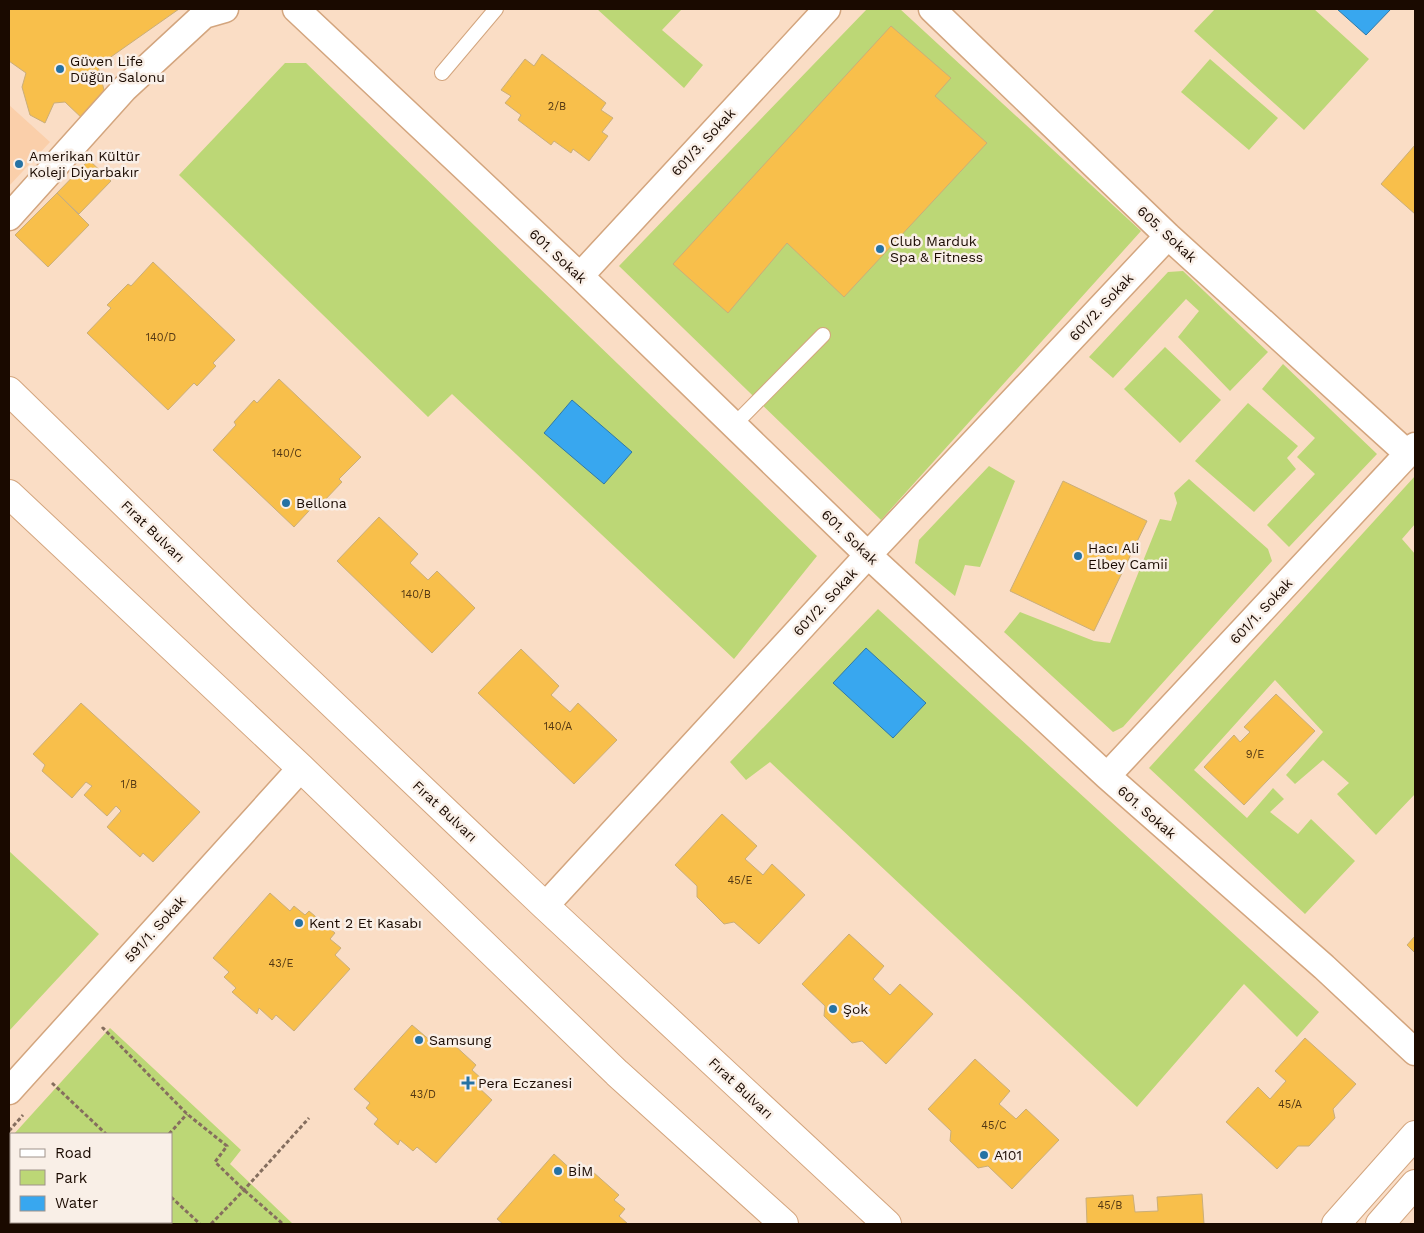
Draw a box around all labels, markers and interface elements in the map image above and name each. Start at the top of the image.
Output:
place label: Güven Life Düğün Salonu [70,53,165,85]
marker: Güven Life Düğün Salonu [54,63,66,75]
house number: 2/B [548,100,566,113]
street label: 601/3. Sokak [668,105,738,179]
place label: Amerikan Kültür Koleji Diyarbakır [29,148,140,180]
marker: Amerikan Kültür Koleji Diyarbakır [13,158,25,170]
street label: 605. Sokak [1134,203,1200,265]
street label: 601. Sokak [526,226,590,287]
place label: Club Marduk Spa & Fitness [890,233,983,265]
marker: Club Marduk Spa & Fitness [874,243,886,255]
street label: 601/2. Sokak [1066,270,1136,344]
house number: 140/D [146,331,176,344]
house number: 140/C [272,447,302,460]
place label: Bellona [296,495,347,511]
street label: Fırat Bulvarı [118,497,188,565]
marker: Bellona [280,497,292,509]
street label: 601. Sokak [818,506,882,568]
place label: Hacı Ali Elbey Camii [1088,540,1168,572]
marker: Hacı Ali Elbey Camii [1072,550,1084,562]
street label: 601/2. Sokak [790,565,860,639]
street label: 601/1. Sokak [1227,575,1295,647]
house number: 140/B [401,588,431,601]
house number: 140/A [544,720,572,733]
house number: 9/E [1246,748,1264,761]
street label: Fırat Bulvarı [410,777,480,845]
house number: 1/B [121,778,137,791]
street label: 601. Sokak [1114,782,1180,842]
house number: 45/E [728,874,752,887]
street label: 591/1. Sokak [121,893,189,965]
place label: Kent 2 Et Kasabı [309,915,422,931]
marker: Kent 2 Et Kasabı [293,917,305,929]
house number: 43/E [269,957,293,970]
place label: Şok [843,1001,868,1017]
marker: Şok [827,1003,839,1015]
place label: Samsung [429,1032,492,1048]
marker: Samsung [413,1034,425,1046]
street label: Fırat Bulvarı [706,1054,776,1122]
place label: Pera Eczanesi [478,1075,572,1091]
marker: Pera Eczanesi [462,1077,474,1089]
house number: 43/D [410,1088,436,1101]
house number: 45/A [1278,1098,1302,1111]
house number: 45/C [981,1119,1007,1132]
legend [10,1133,172,1223]
text: Road [55,1144,92,1162]
place label: A101 [994,1147,1022,1163]
marker: A101 [978,1149,990,1161]
place label: BİM [568,1163,593,1179]
marker: BİM [552,1165,564,1177]
text: Park [55,1169,88,1187]
text: Water [55,1194,98,1212]
house number: 45/B [1097,1199,1123,1212]

